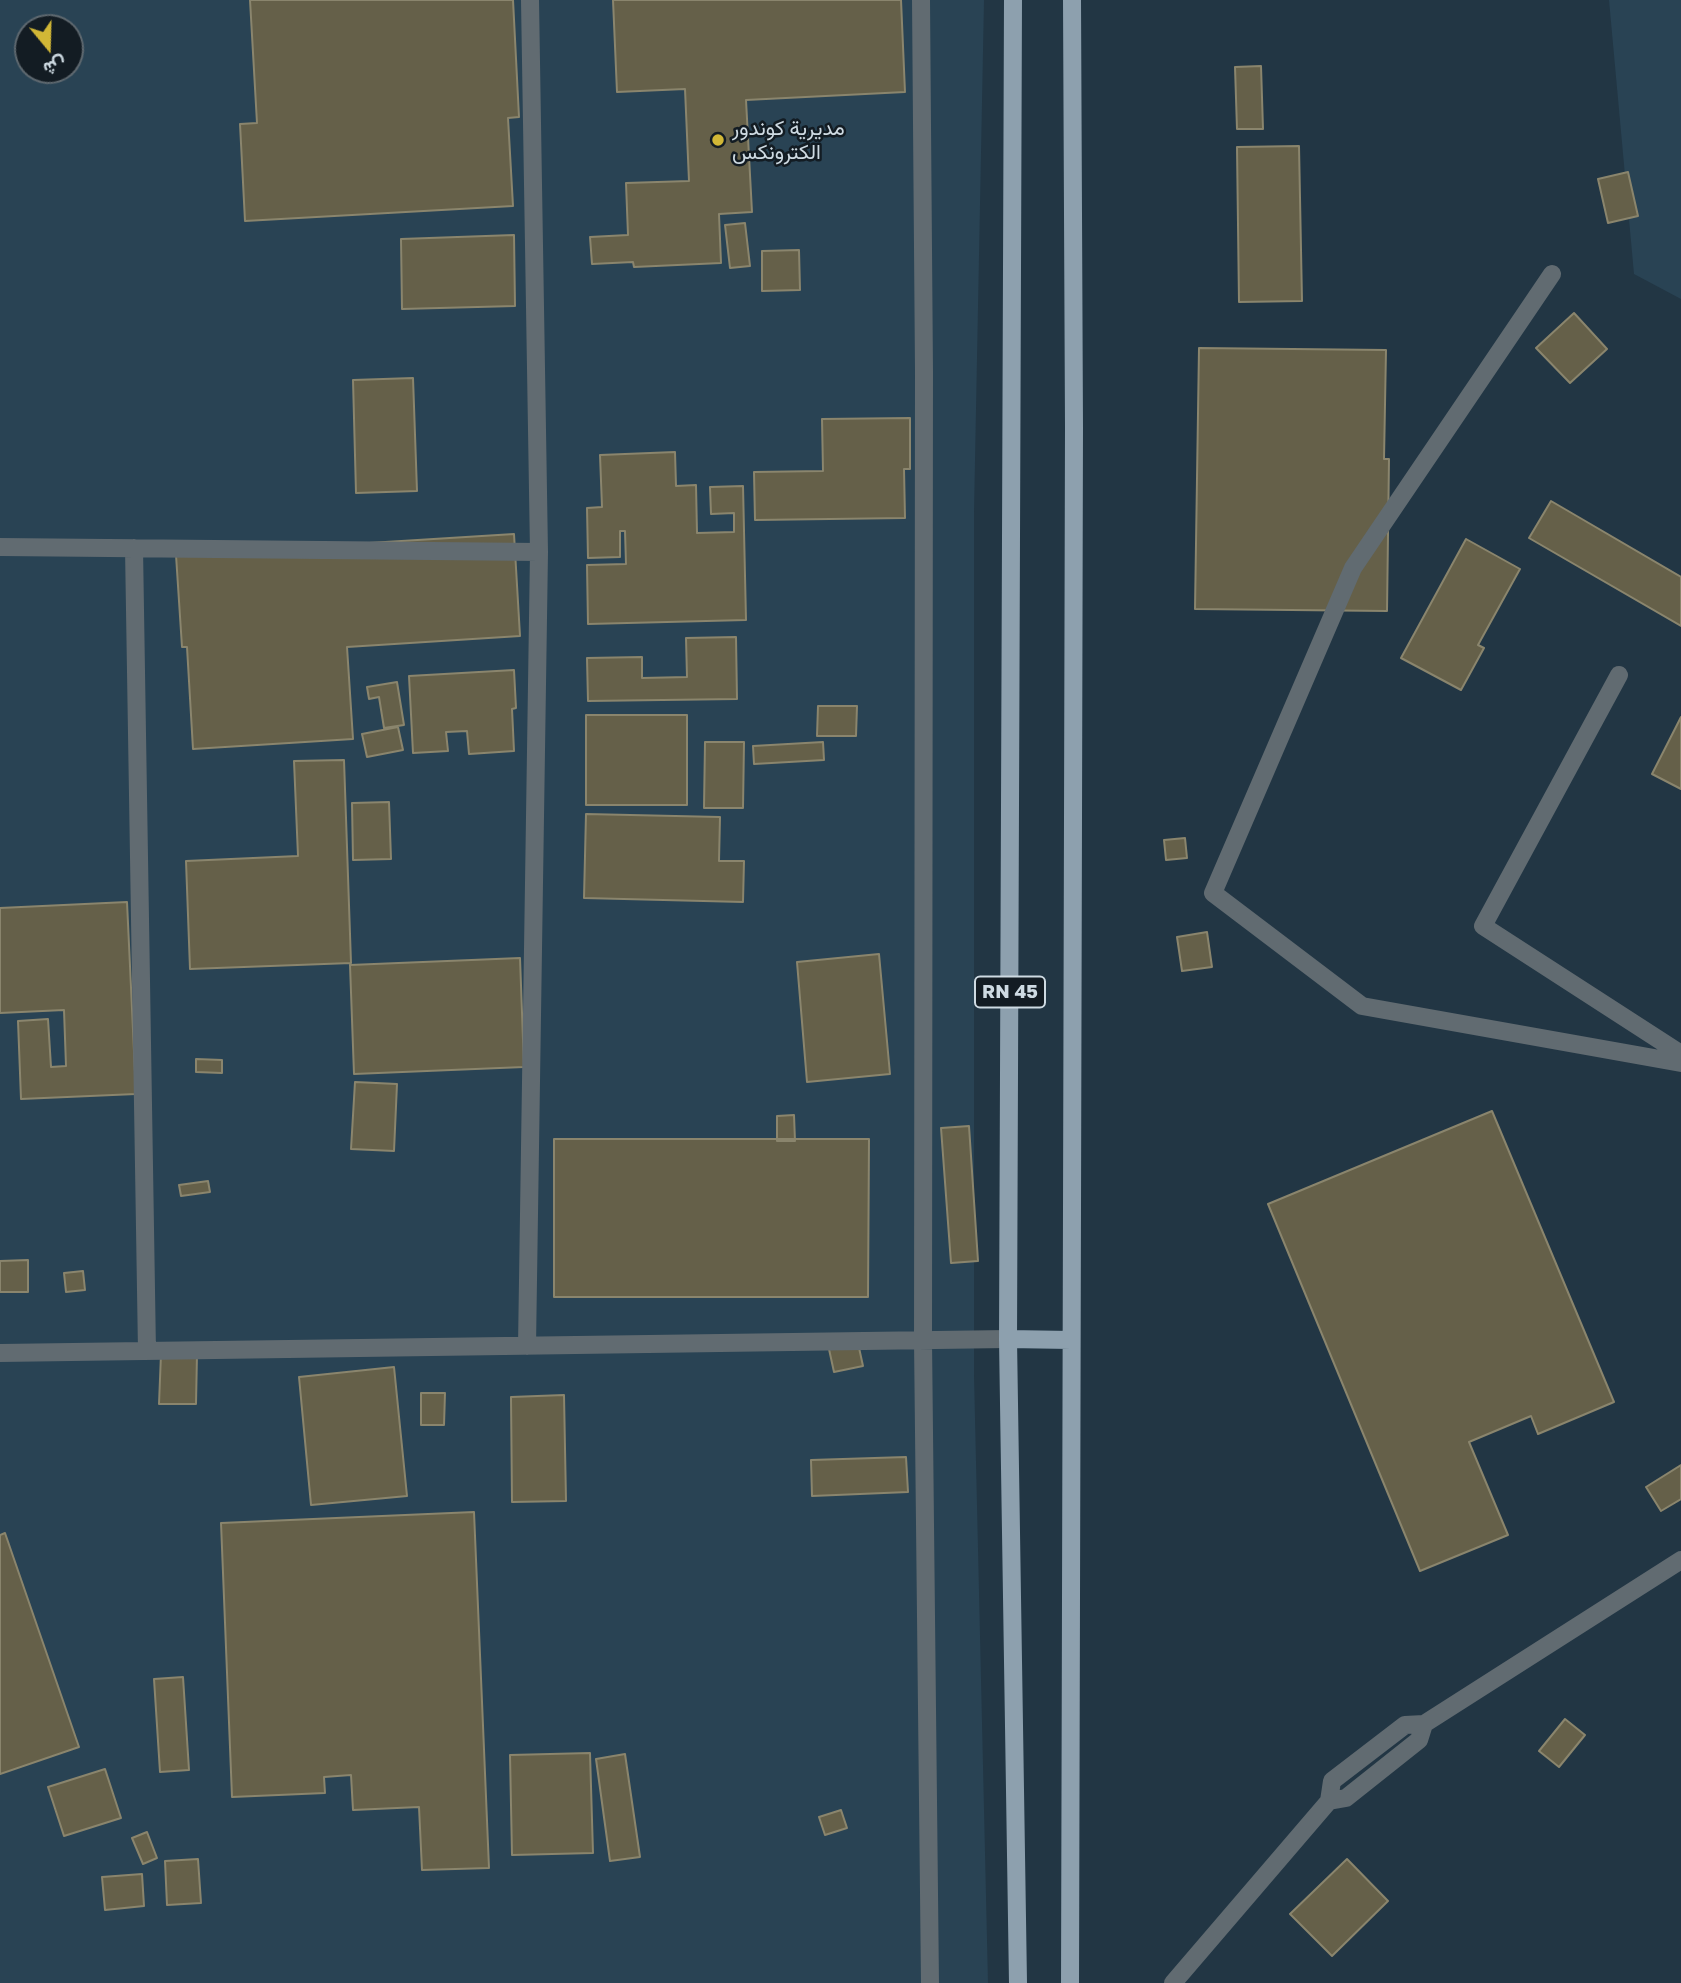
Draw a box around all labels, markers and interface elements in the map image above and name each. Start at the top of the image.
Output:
north arrow [14,14,84,84]
text: ش [41,53,70,82]
place label: مديرية كوندور الكترونكس [732,115,845,165]
marker: مديرية كوندور الكترونكس [710,132,726,148]
road number: RN 45 [975,976,1045,1008]

